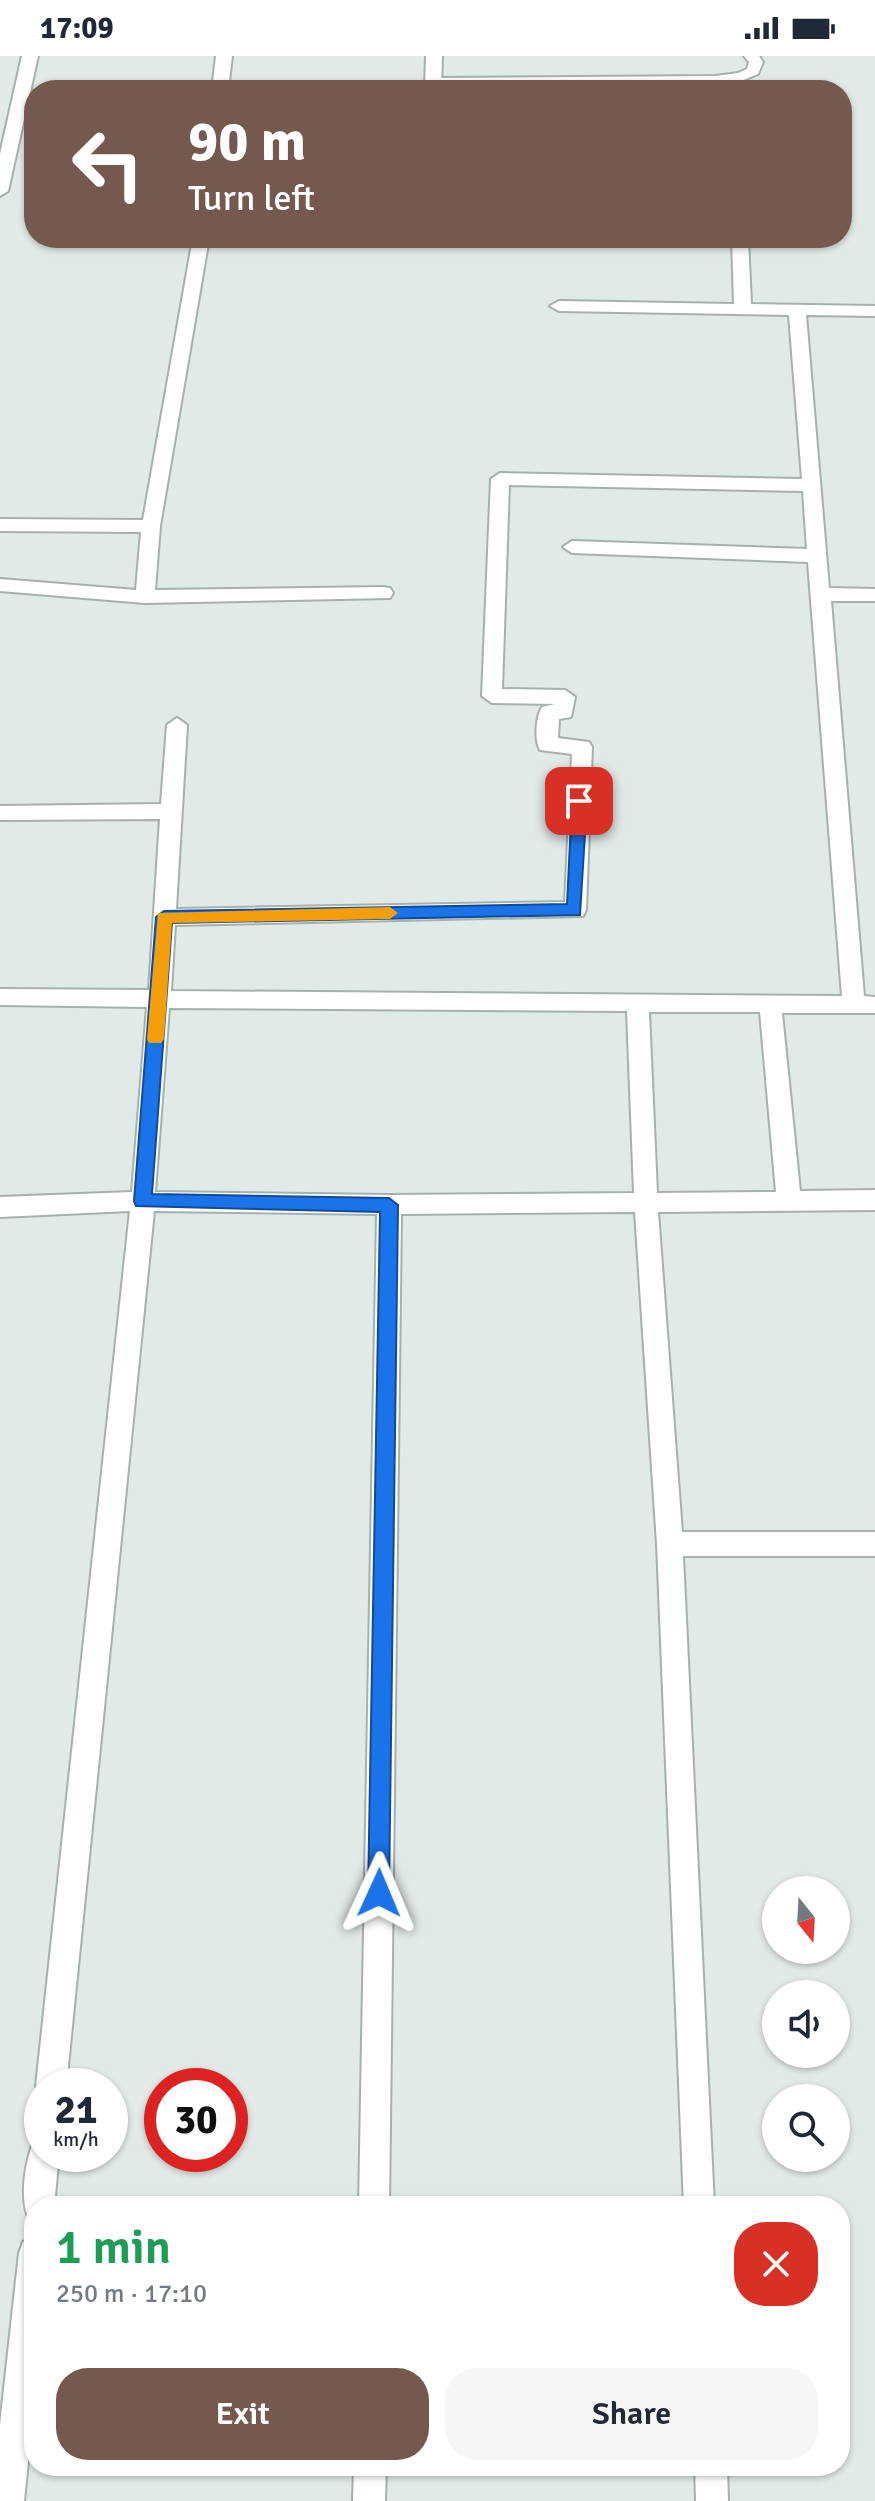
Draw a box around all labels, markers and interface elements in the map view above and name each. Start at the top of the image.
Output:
text: 17:09 [40,10,114,47]
text: 90 m [188,107,306,176]
icon: left [56,112,160,216]
text: Turn left [188,176,315,221]
pin [545,767,613,835]
icon: arrive [557,779,601,823]
position arrow [337,1851,421,1935]
north arrow [762,1876,850,1964]
map controls [762,1876,850,2172]
button: sound [762,1980,850,2068]
speed limit sign: 30 [144,2068,248,2172]
button: search [762,2084,850,2172]
text: 21 [54,2085,98,2135]
text: km/h [53,2127,99,2152]
text: 1 min [56,2218,171,2277]
button: close [734,2222,818,2306]
text: 250 m · 17:10 [56,2278,207,2310]
button: Exit [56,2368,429,2460]
button: Share [445,2368,818,2460]

